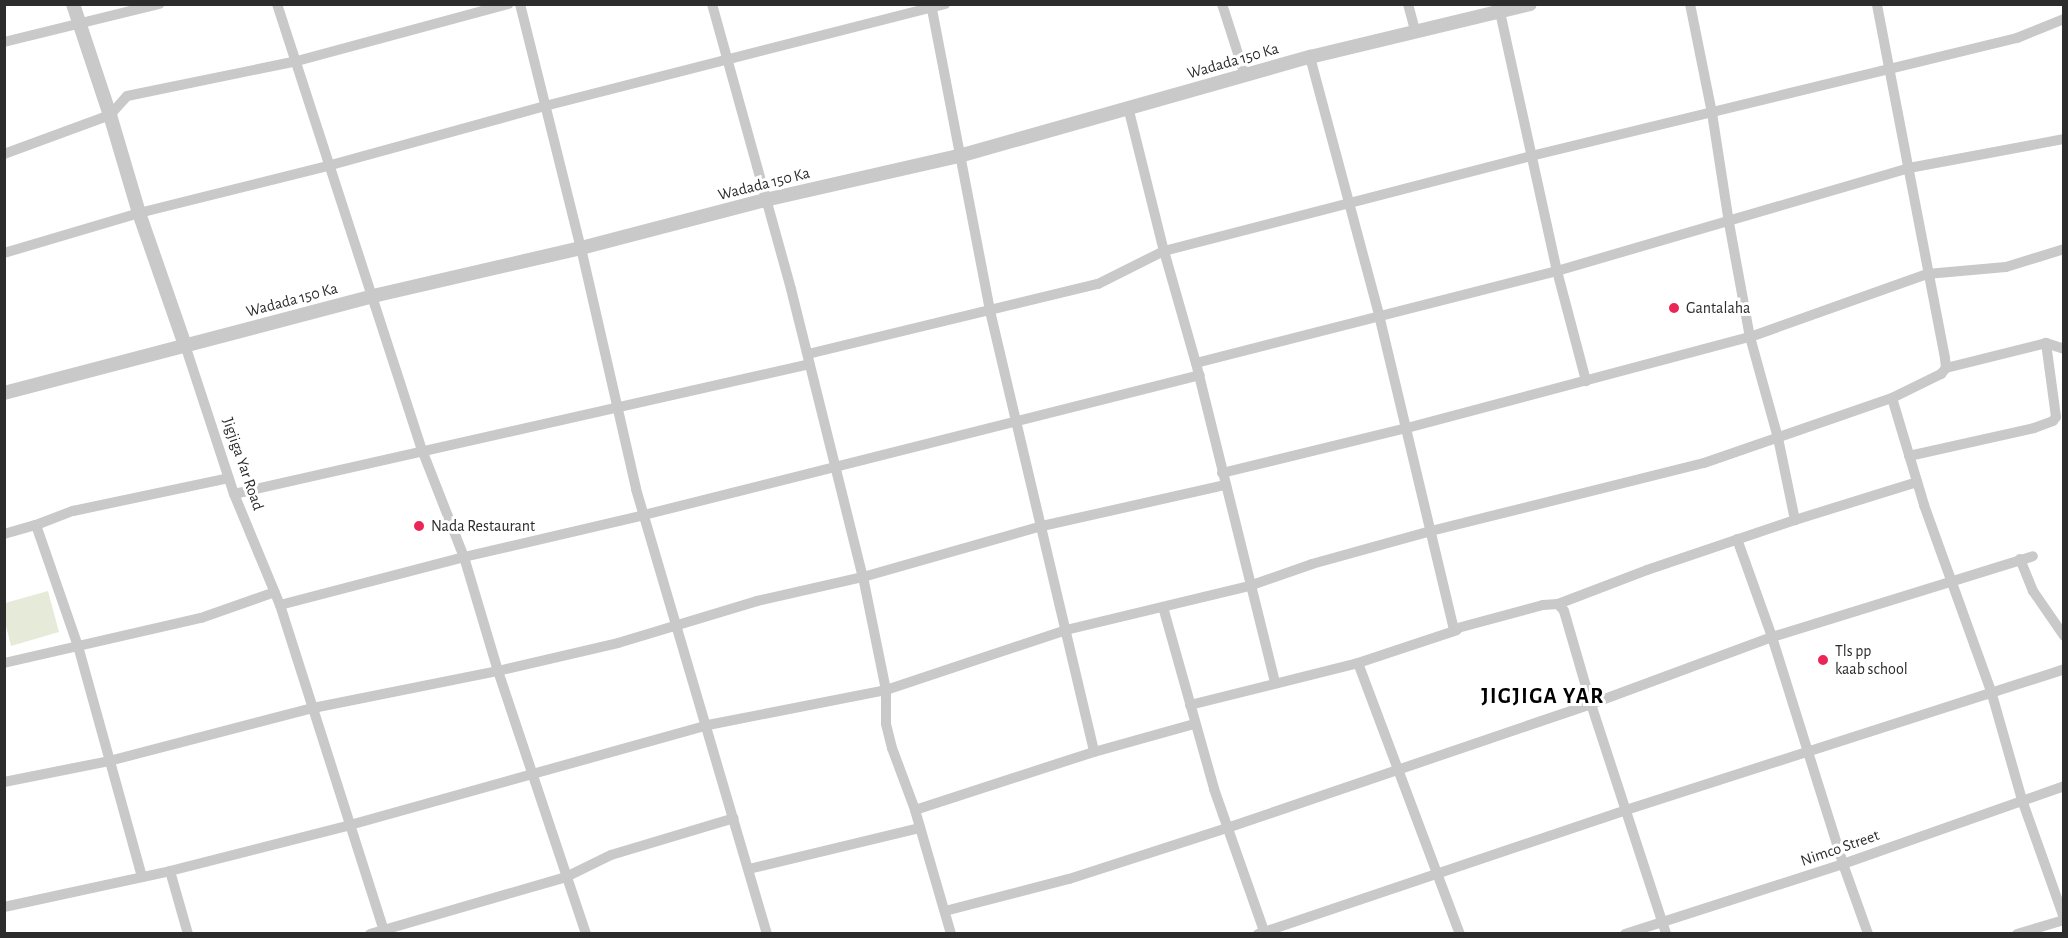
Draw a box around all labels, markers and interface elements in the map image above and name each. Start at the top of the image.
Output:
street label: Wadada 150 Ka [1185,39,1281,83]
street label: Wadada 150 Ka [716,163,812,205]
street label: Wadada 150 Ka [244,279,340,321]
place label: Gantalaha [1686,298,1750,318]
marker: Gantalaha [1667,301,1681,315]
street label: Jigjiga Yar Road [218,415,268,513]
place label: Nada Restaurant [431,516,535,536]
marker: Nada Restaurant [412,519,426,533]
place label: Tls pp kaab school [1835,641,1908,679]
marker: Tls pp kaab school [1816,653,1830,667]
district label: JIGJIGA YAR [1481,684,1605,710]
street label: Nimco Street [1798,826,1882,870]

